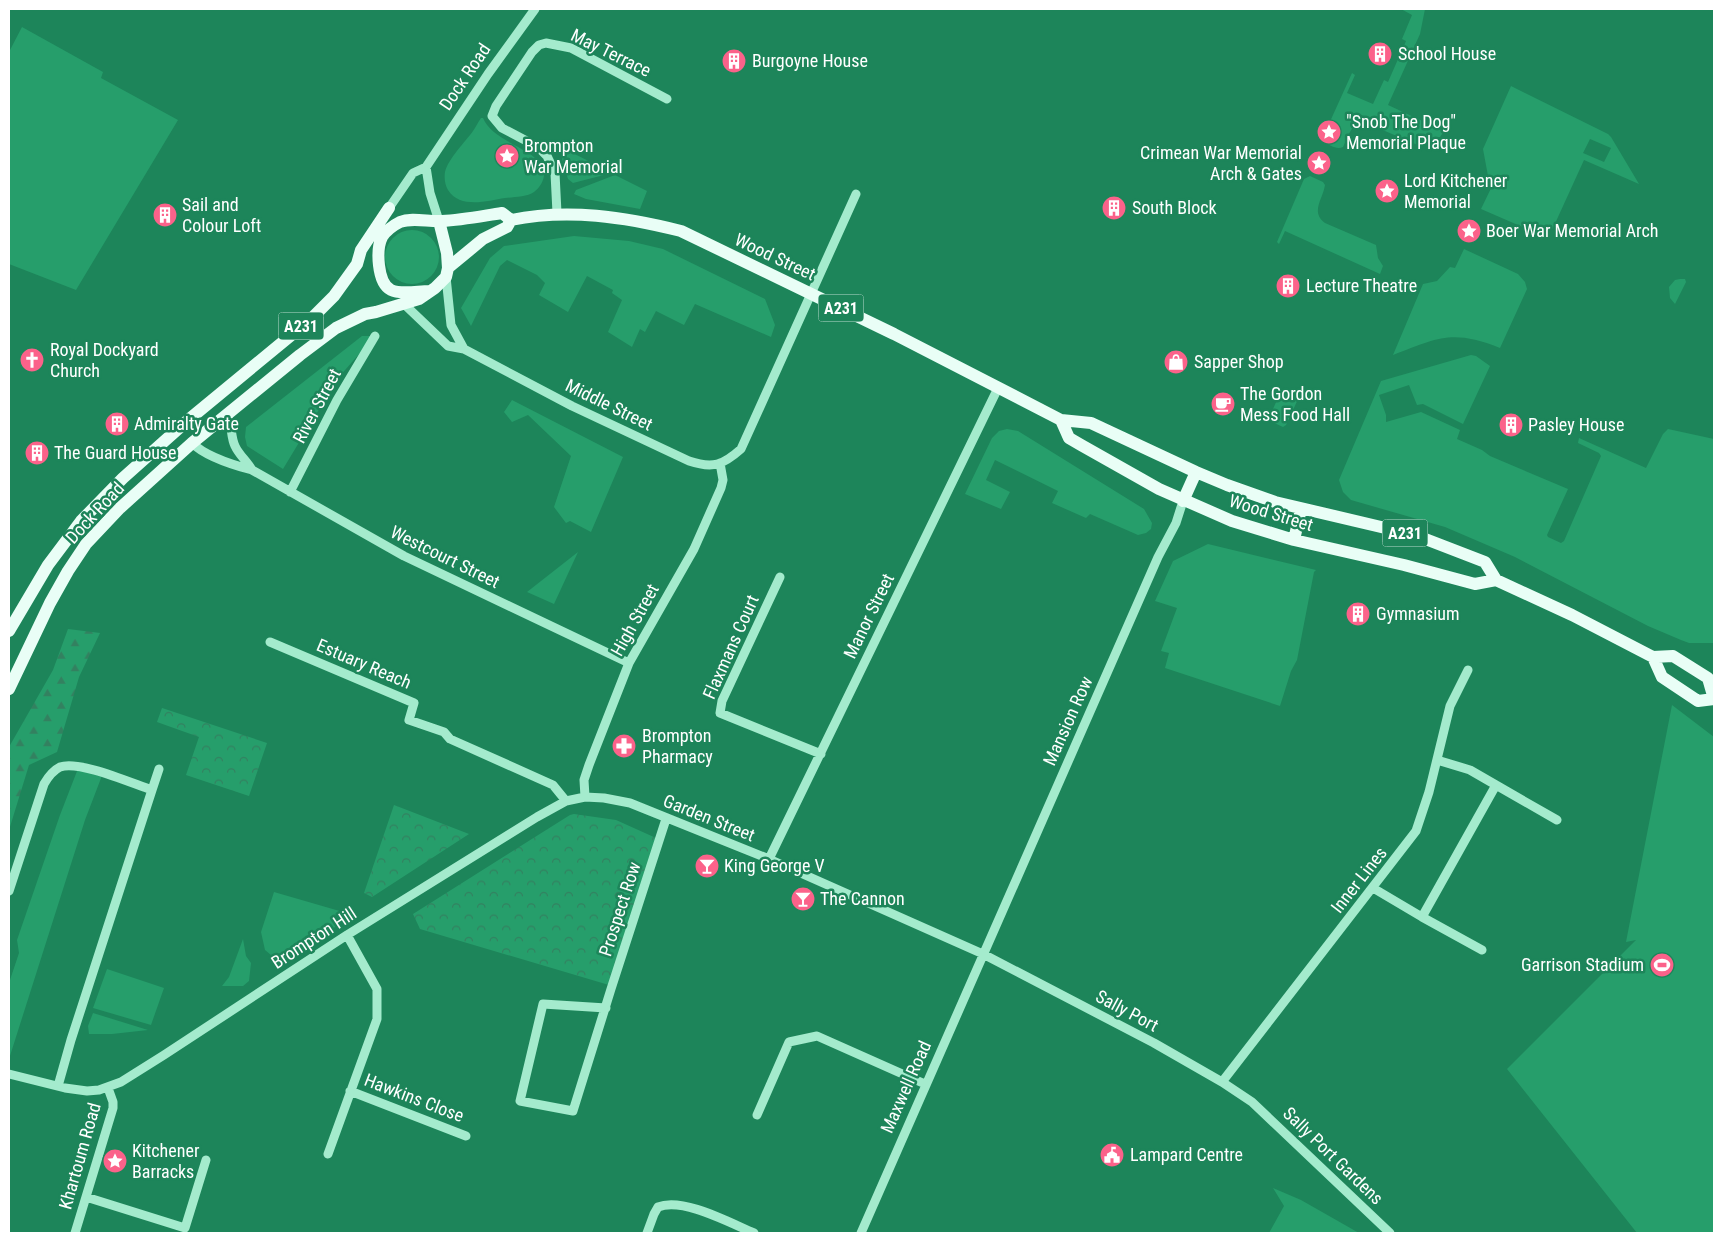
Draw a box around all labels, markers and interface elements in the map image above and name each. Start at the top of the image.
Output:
street label: May Terrace [568,24,655,81]
street label: Dock Road [435,39,495,114]
building icon: School House [1367,41,1393,67]
place label: School House [1398,43,1496,64]
building icon: Burgoyne House [721,48,747,74]
place label: Burgoyne House [752,50,868,71]
place label: "Snob The Dog" Memorial Plaque [1346,111,1466,153]
place icon: "Snob The Dog" Memorial Plaque [1316,119,1342,145]
place label: Brompton War Memorial [524,135,623,177]
place label: Crimean War Memorial Arch & Gates [1140,142,1302,184]
place icon: Brompton War Memorial [494,143,520,169]
place icon: Crimean War Memorial Arch & Gates [1306,150,1332,176]
place label: Lord Kitchener Memorial [1404,170,1508,212]
place icon: Lord Kitchener Memorial [1374,178,1400,204]
place label: Sail and Colour Loft [182,194,261,236]
building icon: South Block [1101,195,1127,221]
place label: South Block [1132,197,1217,218]
building icon: Sail and Colour Loft [152,202,178,228]
place icon: Boer War Memorial Arch [1456,218,1482,244]
place label: Boer War Memorial Arch [1486,220,1658,241]
street label: Wood Street [731,229,819,284]
building icon: Lecture Theatre [1275,273,1301,299]
place label: Lecture Theatre [1306,275,1417,296]
road number: A231 [818,294,864,322]
road number: A231 [278,312,324,340]
place label: Royal Dockyard Church [50,339,159,381]
church icon: Royal Dockyard Church [19,347,45,373]
shop icon: Sapper Shop [1163,349,1189,375]
place label: Sapper Shop [1194,351,1284,372]
street label: River Street [288,365,345,447]
street label: Middle Street [562,374,656,435]
place label: The Gordon Mess Food Hall [1240,383,1350,425]
cafe icon: The Gordon Mess Food Hall [1210,391,1236,417]
building icon: Admiralty Gate [104,411,130,437]
building icon: Pasley House [1498,412,1524,438]
place label: Admiralty Gate [134,413,239,434]
place label: Pasley House [1528,414,1624,435]
building icon: The Guard House [24,440,50,466]
place label: The Guard House [54,442,177,463]
street label: Dock Road [61,478,128,548]
street label: Wood Street [1227,490,1316,535]
road number: A231 [1382,520,1428,546]
street label: Westcourt Street [387,521,503,592]
street label: Manor Street [839,570,898,662]
street label: High Street [606,580,663,659]
street label: Flaxmans Court [698,591,763,702]
building icon: Gymnasium [1345,601,1371,627]
place label: Gymnasium [1376,603,1460,624]
street label: Estuary Reach [314,634,415,693]
street label: Mansion Row [1039,673,1097,769]
place label: Brompton Pharmacy [642,725,713,767]
pharmacy icon: Brompton Pharmacy [611,733,637,759]
street label: Garden Street [660,790,758,845]
street label: Inner Lines [1326,842,1391,917]
bar icon: King George V [694,853,720,879]
place label: King George V [724,855,825,876]
street label: Prospect Row [594,859,645,959]
bar icon: The Cannon [790,886,816,912]
place label: The Cannon [820,888,905,909]
street label: Brompton Hill [267,902,360,973]
sports icon: Garrison Stadium [1649,952,1675,978]
place label: Garrison Stadium [1521,954,1644,975]
street label: Sally Port [1092,985,1162,1036]
street label: Maxwell Road [876,1037,935,1136]
street label: Hawkins Close [361,1069,467,1126]
street label: Khartoum Road [54,1100,105,1212]
street label: Sally Port Gardens [1279,1103,1388,1209]
place label: Kitchener Barracks [132,1140,200,1182]
public building icon: Lampard Centre [1099,1142,1125,1168]
place label: Lampard Centre [1130,1144,1243,1165]
place icon: Kitchener Barracks [102,1148,128,1174]

